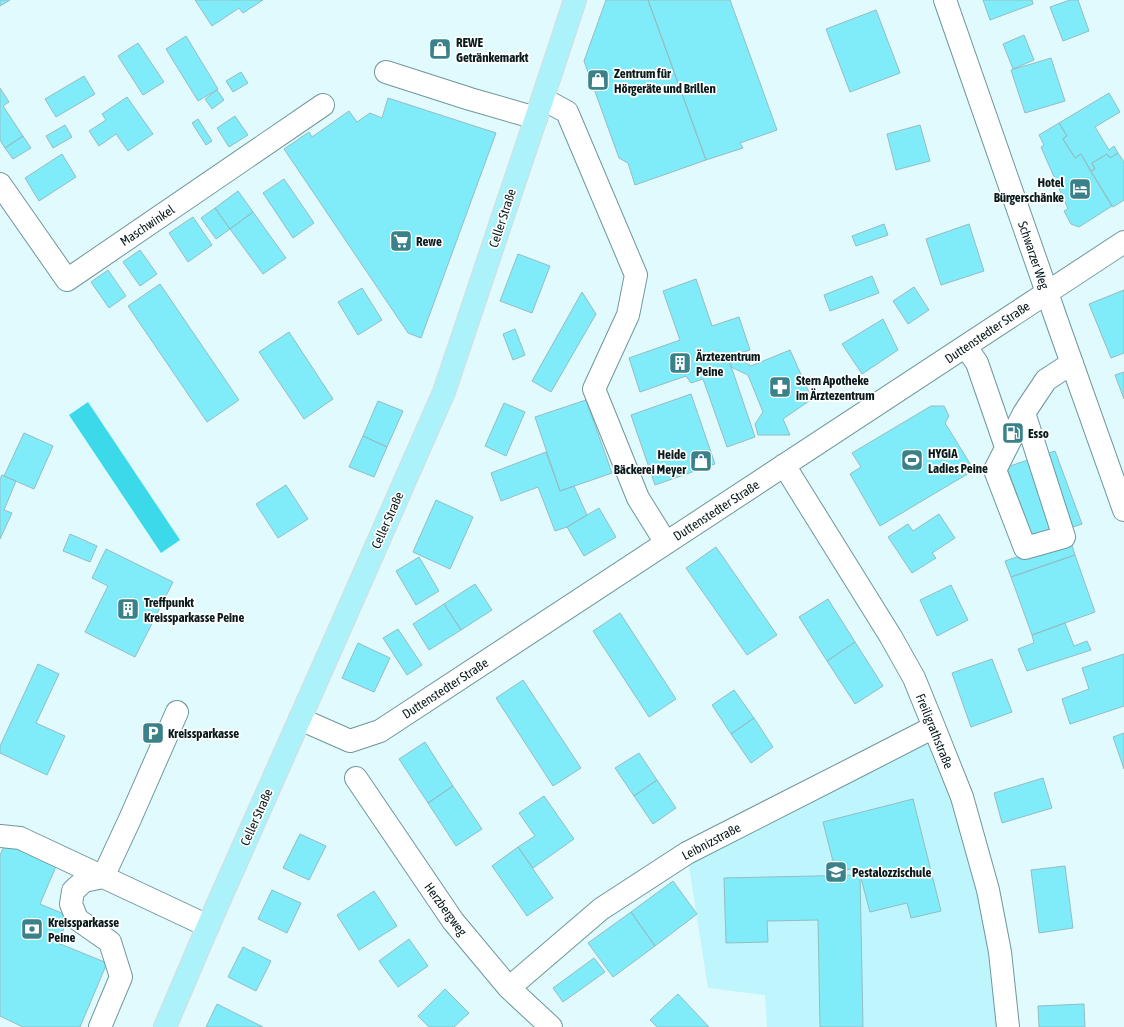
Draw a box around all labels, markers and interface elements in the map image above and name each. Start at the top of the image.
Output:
place label: REWE Getränkemarkt [456,35,529,65]
shop icon: REWE Getränkemarkt [427,36,453,62]
place label: Zentrum für Hörgeräte und Brillen [614,66,716,96]
shop icon: Zentrum für Hörgeräte und Brillen [585,67,611,93]
place label: Hotel Bürgerschänke [994,175,1065,205]
hotel icon: Hotel Bürgerschänke [1067,176,1093,202]
street label: Celler Straße [486,187,519,249]
street label: Maschwinkel [117,201,178,249]
street label: Schwarzer Weg [1015,219,1052,291]
supermarket icon: Rewe [388,228,414,254]
place label: Rewe [416,234,442,249]
street label: Duttenstedter Straße [942,298,1033,366]
place label: Ärztezentrum Peine [695,349,760,379]
building icon: Ärztezentrum Peine [667,350,693,376]
place label: Stern Apotheke im Ärztezentrum [796,373,875,403]
pharmacy icon: Stern Apotheke im Ärztezentrum [767,374,793,400]
fuel station icon: Esso [1000,420,1026,446]
place label: Esso [1028,426,1049,441]
place label: HYGIA Ladies Peine [928,446,988,476]
place label: Heide Bäckerei Meyer [614,447,687,477]
sports icon: HYGIA Ladies Peine [899,447,925,473]
shop icon: Heide Bäckerei Meyer [688,448,714,474]
street label: Duttenstedter Straße [671,477,762,544]
street label: Celler Straße [368,489,407,551]
place label: Treffpunkt Kreissparkasse Peine [144,595,244,625]
building icon: Treffpunkt Kreissparkasse Peine [115,596,141,622]
street label: Duttenstedter Straße [400,655,491,722]
street label: Freiligrathstraße [913,692,956,771]
parking icon: Kreissparkasse [140,720,166,746]
place label: Kreissparkasse [168,726,239,741]
street label: Celler Straße [237,786,276,848]
street label: Leibnizstraße [679,820,743,863]
school or university icon: Pestalozzischule [823,859,849,885]
place label: Pestalozzischule [852,865,931,880]
street label: Herzbergweg [421,880,470,939]
place label: Kreissparkasse Peine [48,915,119,945]
bank icon: Kreissparkasse Peine [19,916,45,942]

